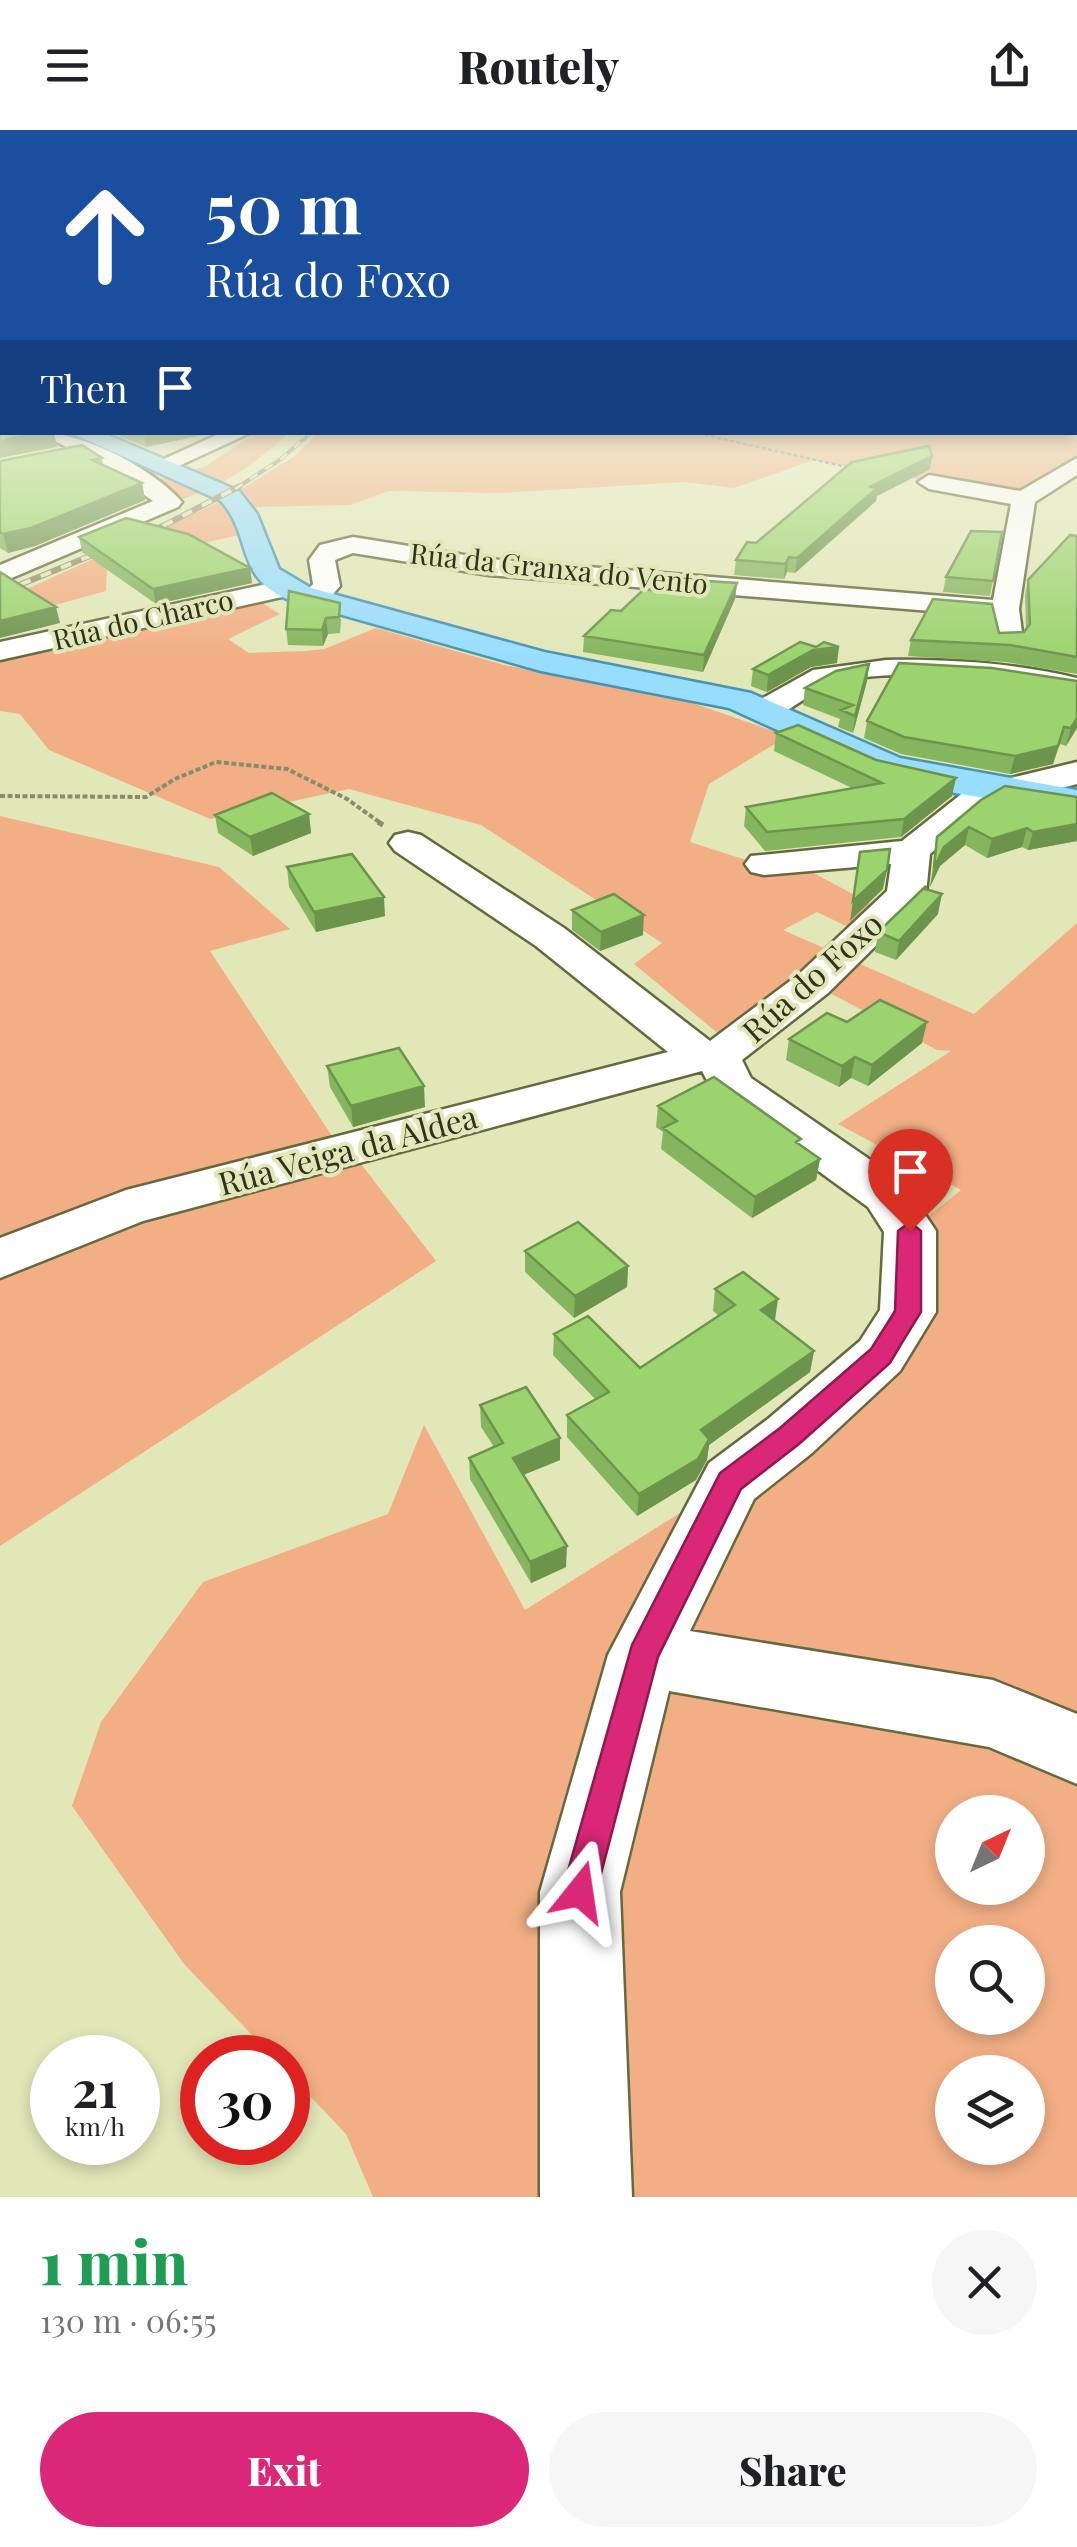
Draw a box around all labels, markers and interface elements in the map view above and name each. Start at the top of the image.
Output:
text: Routely [458,35,619,95]
icon: menu [40,38,95,93]
icon: share [982,38,1037,93]
text: 50 m [205,158,362,252]
icon: ahead [40,170,170,300]
text: Rúa do Foxo [205,248,451,308]
icon: arrive [148,360,203,415]
text: Then [40,362,128,413]
street label: Rúa da Granxa do Vento [408,533,710,602]
street label: Rúa do Charco [49,580,237,657]
street label: Rúa do Foxo [732,902,891,1051]
street label: Rúa Veiga da Aldea [213,1093,482,1204]
pin [868,1129,953,1232]
icon: arrive [883,1144,938,1199]
north arrow [935,1795,1045,1905]
map controls [935,1795,1045,2165]
position arrow [528,1840,632,1944]
button: search [935,1925,1045,2035]
speed limit sign: 30 [180,2035,310,2165]
text: 21 [72,2054,118,2121]
button: layers [935,2055,1045,2165]
text: km/h [65,2109,125,2142]
text: 1 min [40,2220,188,2300]
button: close [932,2230,1037,2335]
text: 130 m · 06:55 [40,2298,217,2341]
button: Exit [40,2412,529,2527]
button: Share [549,2412,1037,2527]

